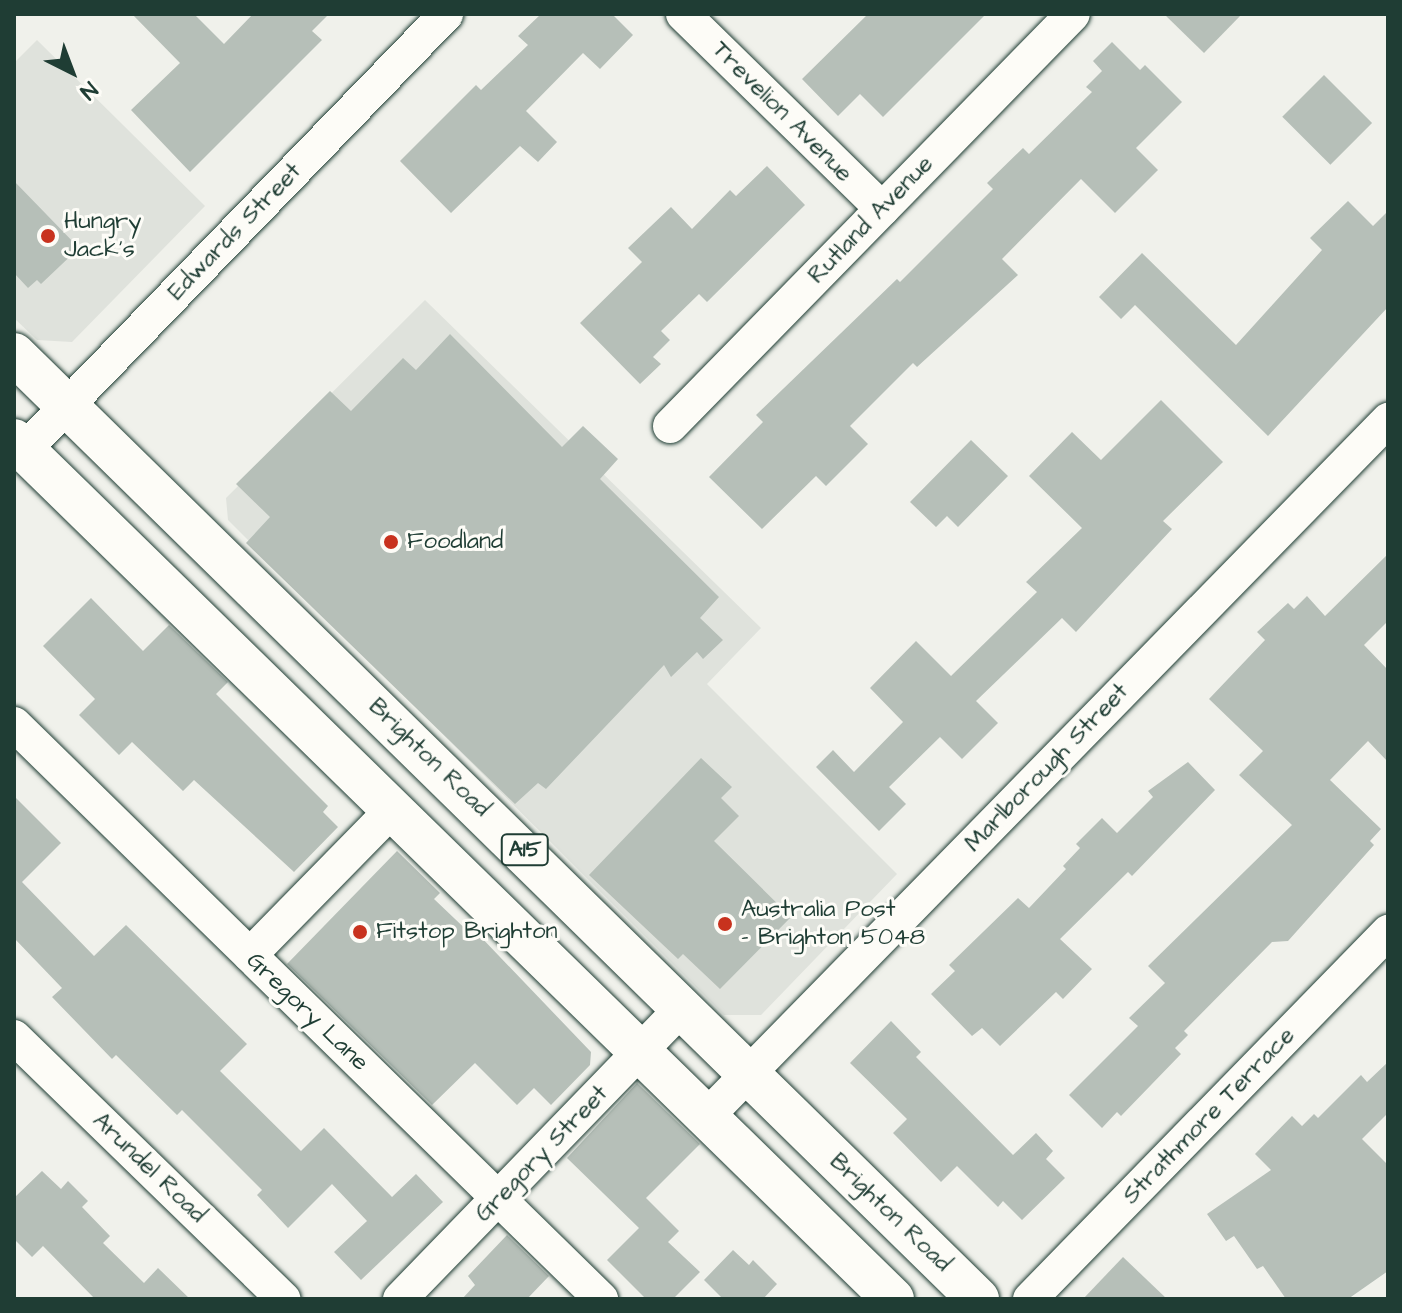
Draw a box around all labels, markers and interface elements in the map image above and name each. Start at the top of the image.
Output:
north arrow [32,32,112,112]
street label: Trevelion Avenue [706,36,858,188]
text: N [73,74,104,106]
street label: Rutland Avenue [803,150,939,290]
street label: Edwards Street [162,157,308,307]
place label: Hungry Jack's [64,208,142,264]
marker: Hungry Jack's [39,227,57,245]
place label: Foodland [407,528,503,556]
marker: Foodland [382,533,400,551]
street label: Marlborough Street [959,678,1135,858]
street label: Brighton Road [362,693,496,823]
road number: A15 [499,832,551,868]
place label: Australia Post - Brighton 5048 [741,896,925,952]
marker: Australia Post - Brighton 5048 [716,915,734,933]
place label: Fitstop Brighton [376,918,558,946]
marker: Fitstop Brighton [351,923,369,941]
street label: Gregory Lane [240,947,374,1077]
street label: Strathmore Terrace [1117,1021,1301,1211]
street label: Gregory Street [470,1080,614,1228]
street label: Arundel Road [86,1107,212,1229]
street label: Brighton Road [823,1148,957,1278]

